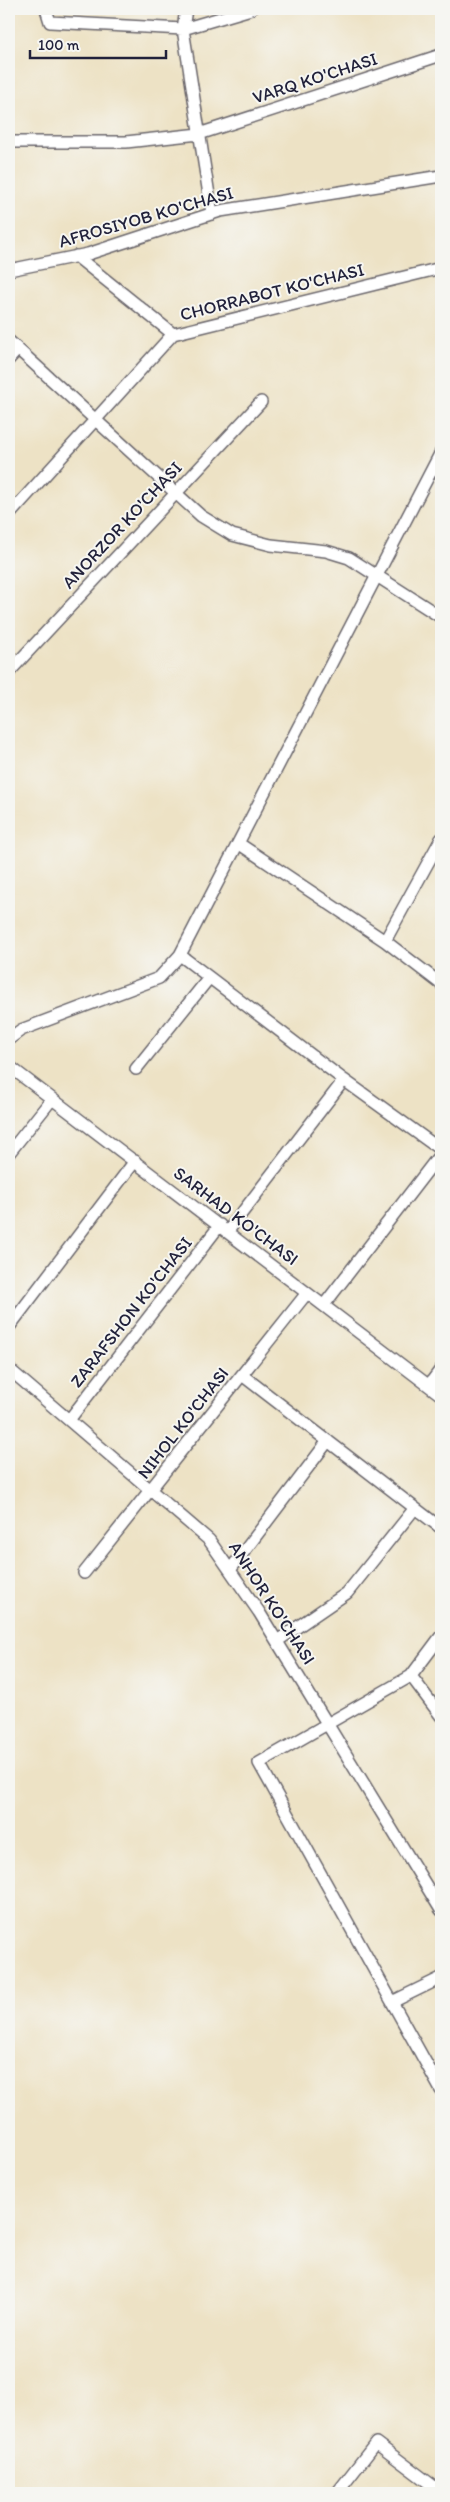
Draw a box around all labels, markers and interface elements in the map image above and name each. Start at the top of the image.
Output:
scale bar [30,28,166,60]
text: 100 m [38,36,80,54]
street label: VARQ KO'CHASI [250,47,380,109]
street label: AFROSIYOB KO'CHASI [56,182,236,252]
street label: CHORRABOT KO'CHASI [178,258,366,326]
street label: ANORZOR KO'CHASI [57,457,187,593]
street label: SARHAD KO'CHASI [169,1162,303,1270]
street label: ZARAFSHON KO'CHASI [65,1232,197,1392]
street label: NIHOL KO'CHASI [133,1363,233,1483]
street label: ANHOR KO'CHASI [224,1537,320,1669]

